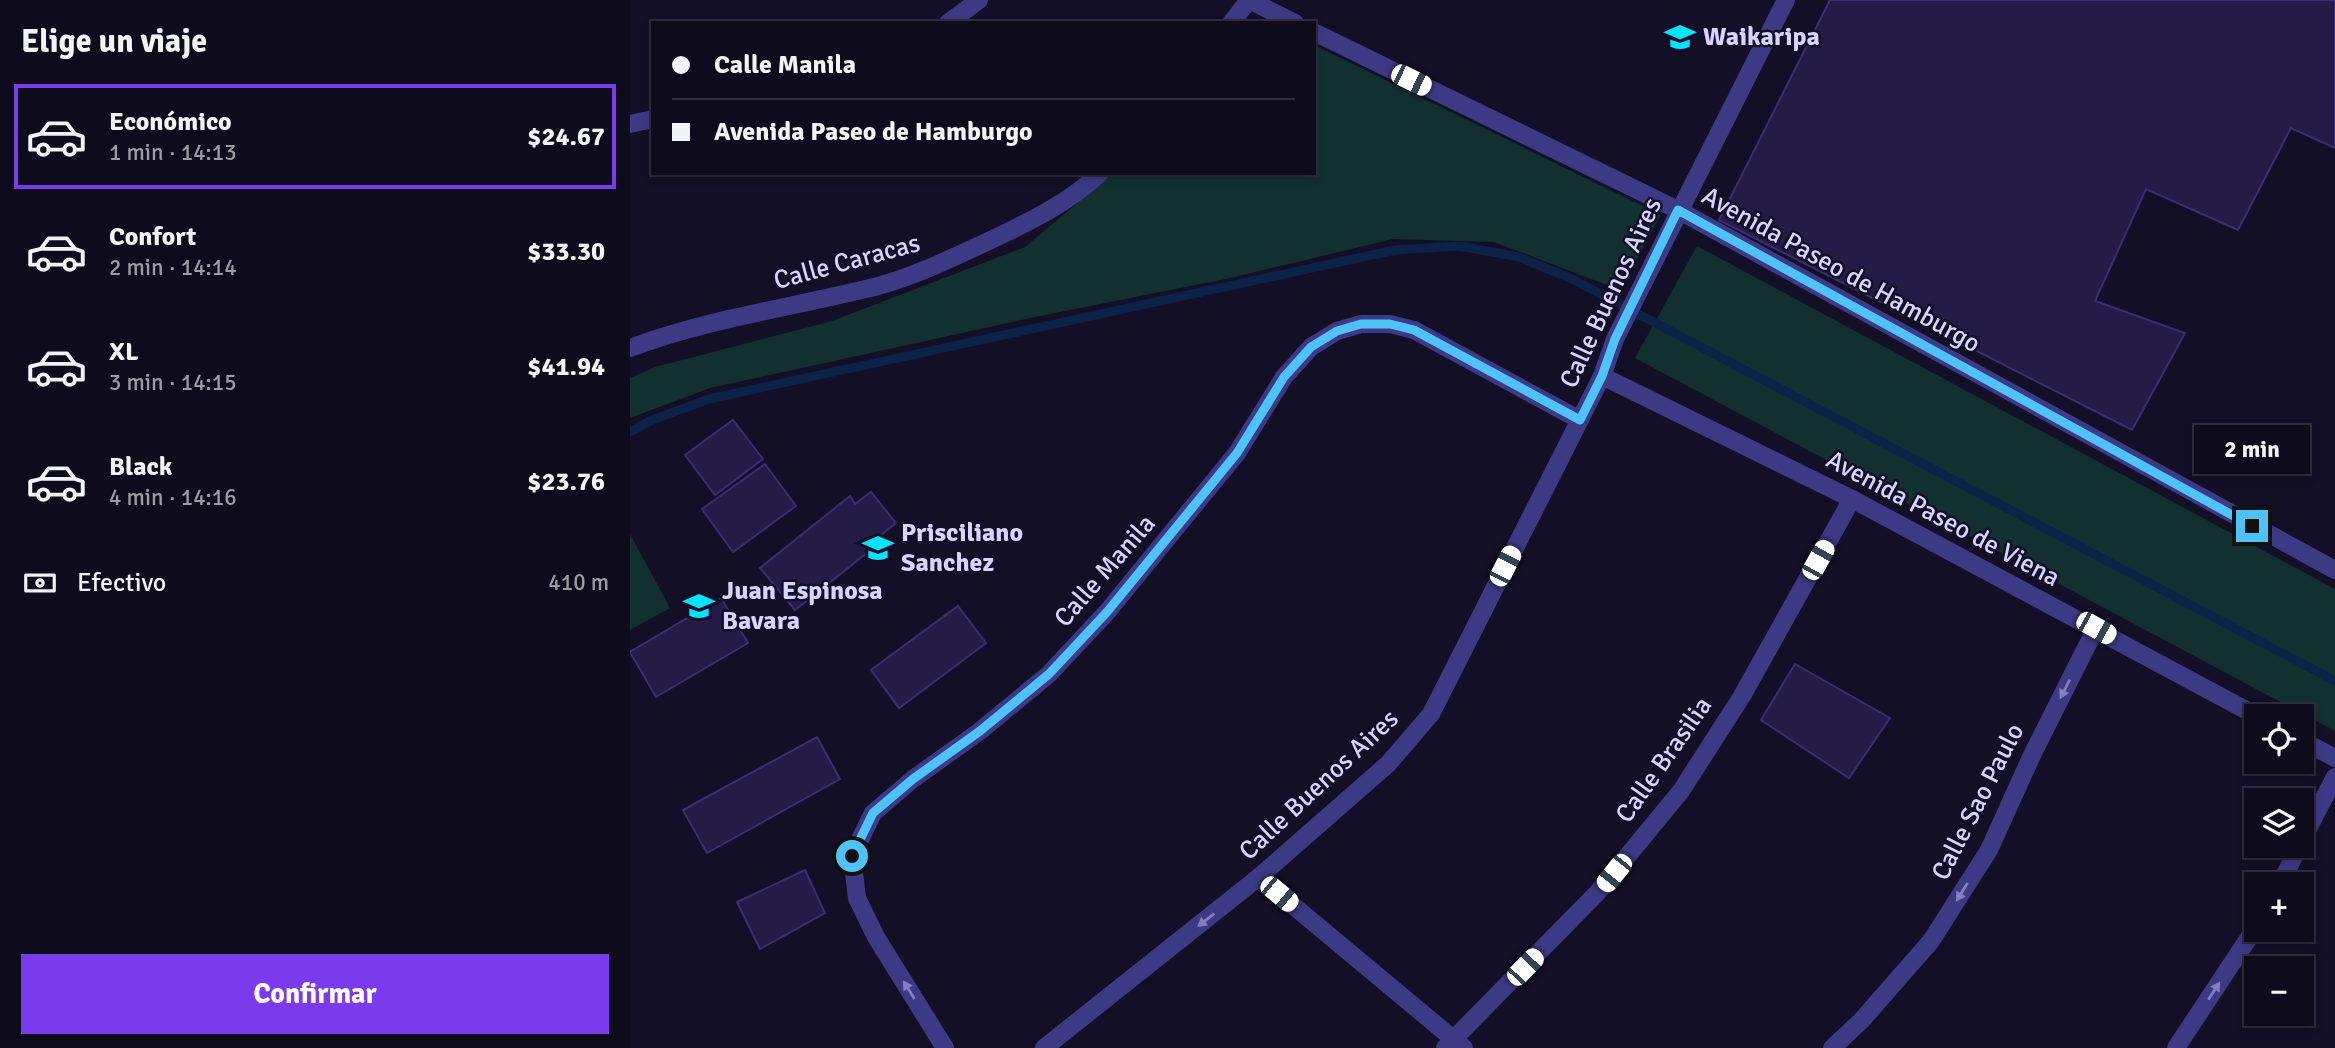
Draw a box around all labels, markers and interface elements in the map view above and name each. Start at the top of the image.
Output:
school or university icon: Waikaripa [1663,20,1697,54]
place label: Waikaripa [1703,21,1820,53]
text: Elige un viaje [21,22,207,61]
text: Calle Manila [714,49,856,81]
car [1388,61,1435,99]
icon: car [25,105,88,168]
text: Económico [109,106,232,138]
text: Avenida Paseo de Hamburgo [714,116,1033,148]
text: $24.67 [527,121,605,153]
text: 1 min · 14:13 [109,138,237,167]
street label: Avenida Paseo de Hamburgo [1696,180,1986,360]
street label: Calle Buenos Aires [1553,193,1669,393]
icon: car [25,220,88,283]
text: Confort [109,221,196,253]
street label: Calle Caracas [770,227,924,297]
text: $33.30 [527,236,605,268]
text: 2 min · 14:14 [109,253,237,282]
icon: car [25,335,88,398]
text: XL [109,336,139,368]
text: $41.94 [527,351,605,383]
text: 3 min · 14:15 [109,368,237,397]
callout: 2 min [2194,424,2310,474]
text: 2 min [2224,435,2280,464]
street label: Avenida Paseo de Viena [1821,444,2065,594]
icon: car [25,450,88,513]
text: Black [109,451,172,483]
text: $23.76 [527,466,605,498]
text: 4 min · 14:16 [109,483,237,512]
street label: Calle Manila [1048,508,1162,634]
route end [2236,510,2268,542]
place label: Prisciliano Sanchez [901,517,1023,579]
school or university icon: Prisciliano Sanchez [861,531,895,565]
car [1799,537,1838,583]
car [1487,543,1524,589]
icon: cash [21,564,59,602]
text: Efectivo [77,567,166,599]
text: 410 m [548,568,609,597]
place label: Juan Espinosa Bavara [722,575,883,637]
school or university icon: Juan Espinosa Bavara [682,589,716,623]
car [2073,609,2120,647]
one-way arrow [2060,679,2071,699]
street label: Calle Brasilia [1609,691,1719,829]
street label: Calle Buenos Aires [1233,703,1405,867]
map controls [2244,704,2314,1026]
button: locate [2244,704,2314,774]
street label: Calle Sao Paulo [1925,718,2031,886]
button: layers [2244,788,2314,858]
route start [836,840,868,872]
car [1593,850,1636,896]
car [1257,872,1302,916]
button: + [2244,872,2314,942]
one-way arrow [1956,882,1969,901]
one-way arrow [1197,912,1215,927]
car [1503,945,1548,989]
button: Confirmar [21,954,609,1034]
button: − [2244,956,2314,1026]
one-way arrow [902,980,915,1000]
one-way arrow [2207,982,2220,1001]

